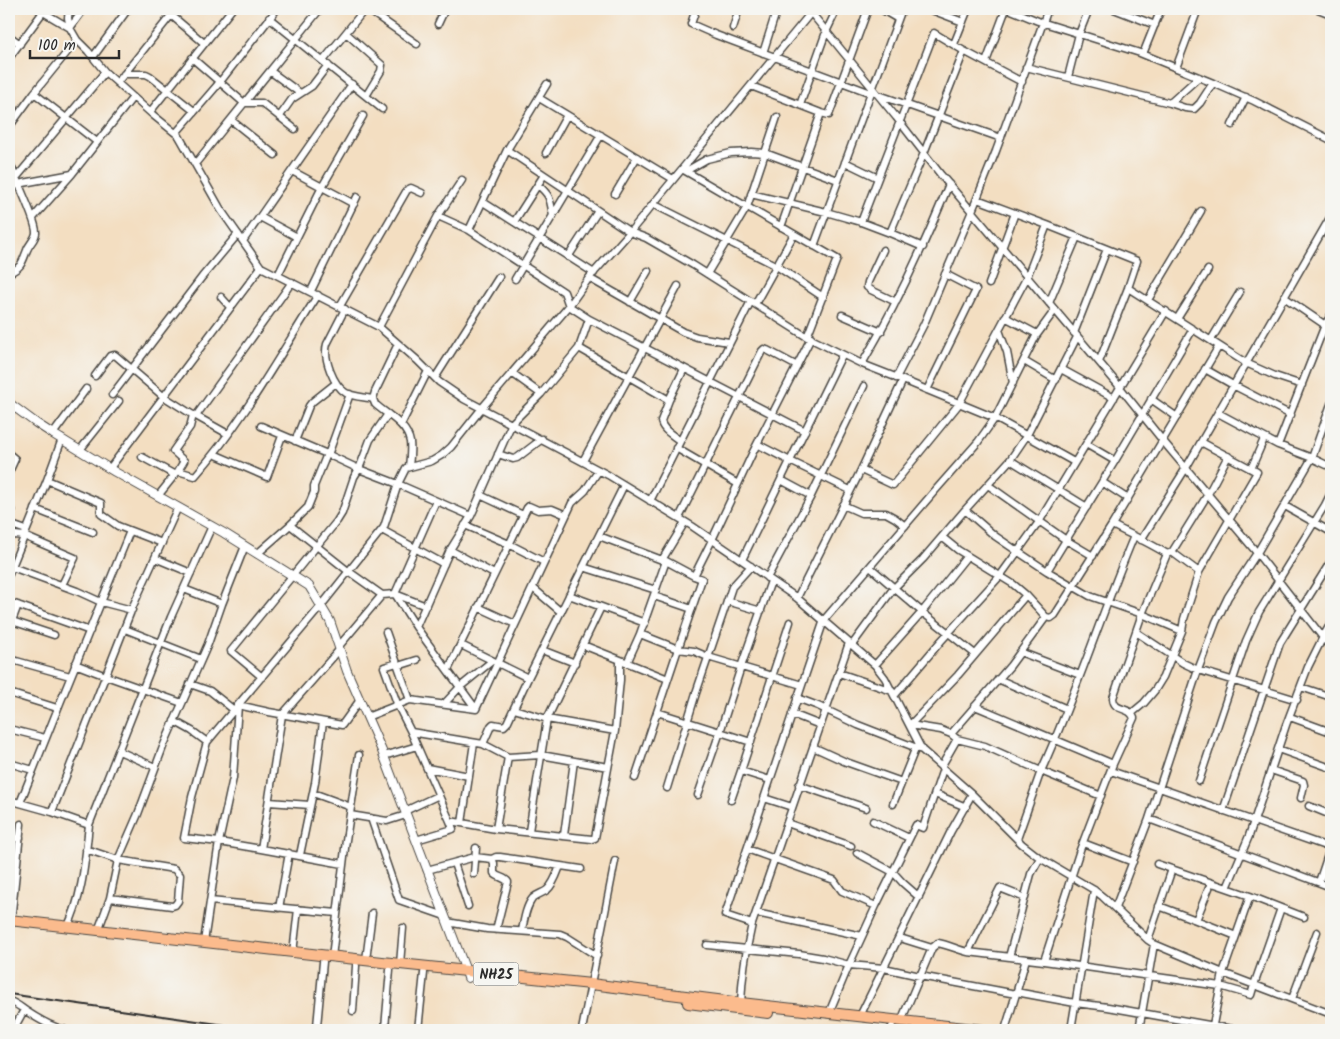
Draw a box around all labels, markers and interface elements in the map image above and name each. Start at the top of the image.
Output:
scale bar [30,28,119,60]
text: 100 m [38,34,76,58]
road number: NH25 [474,962,518,986]

